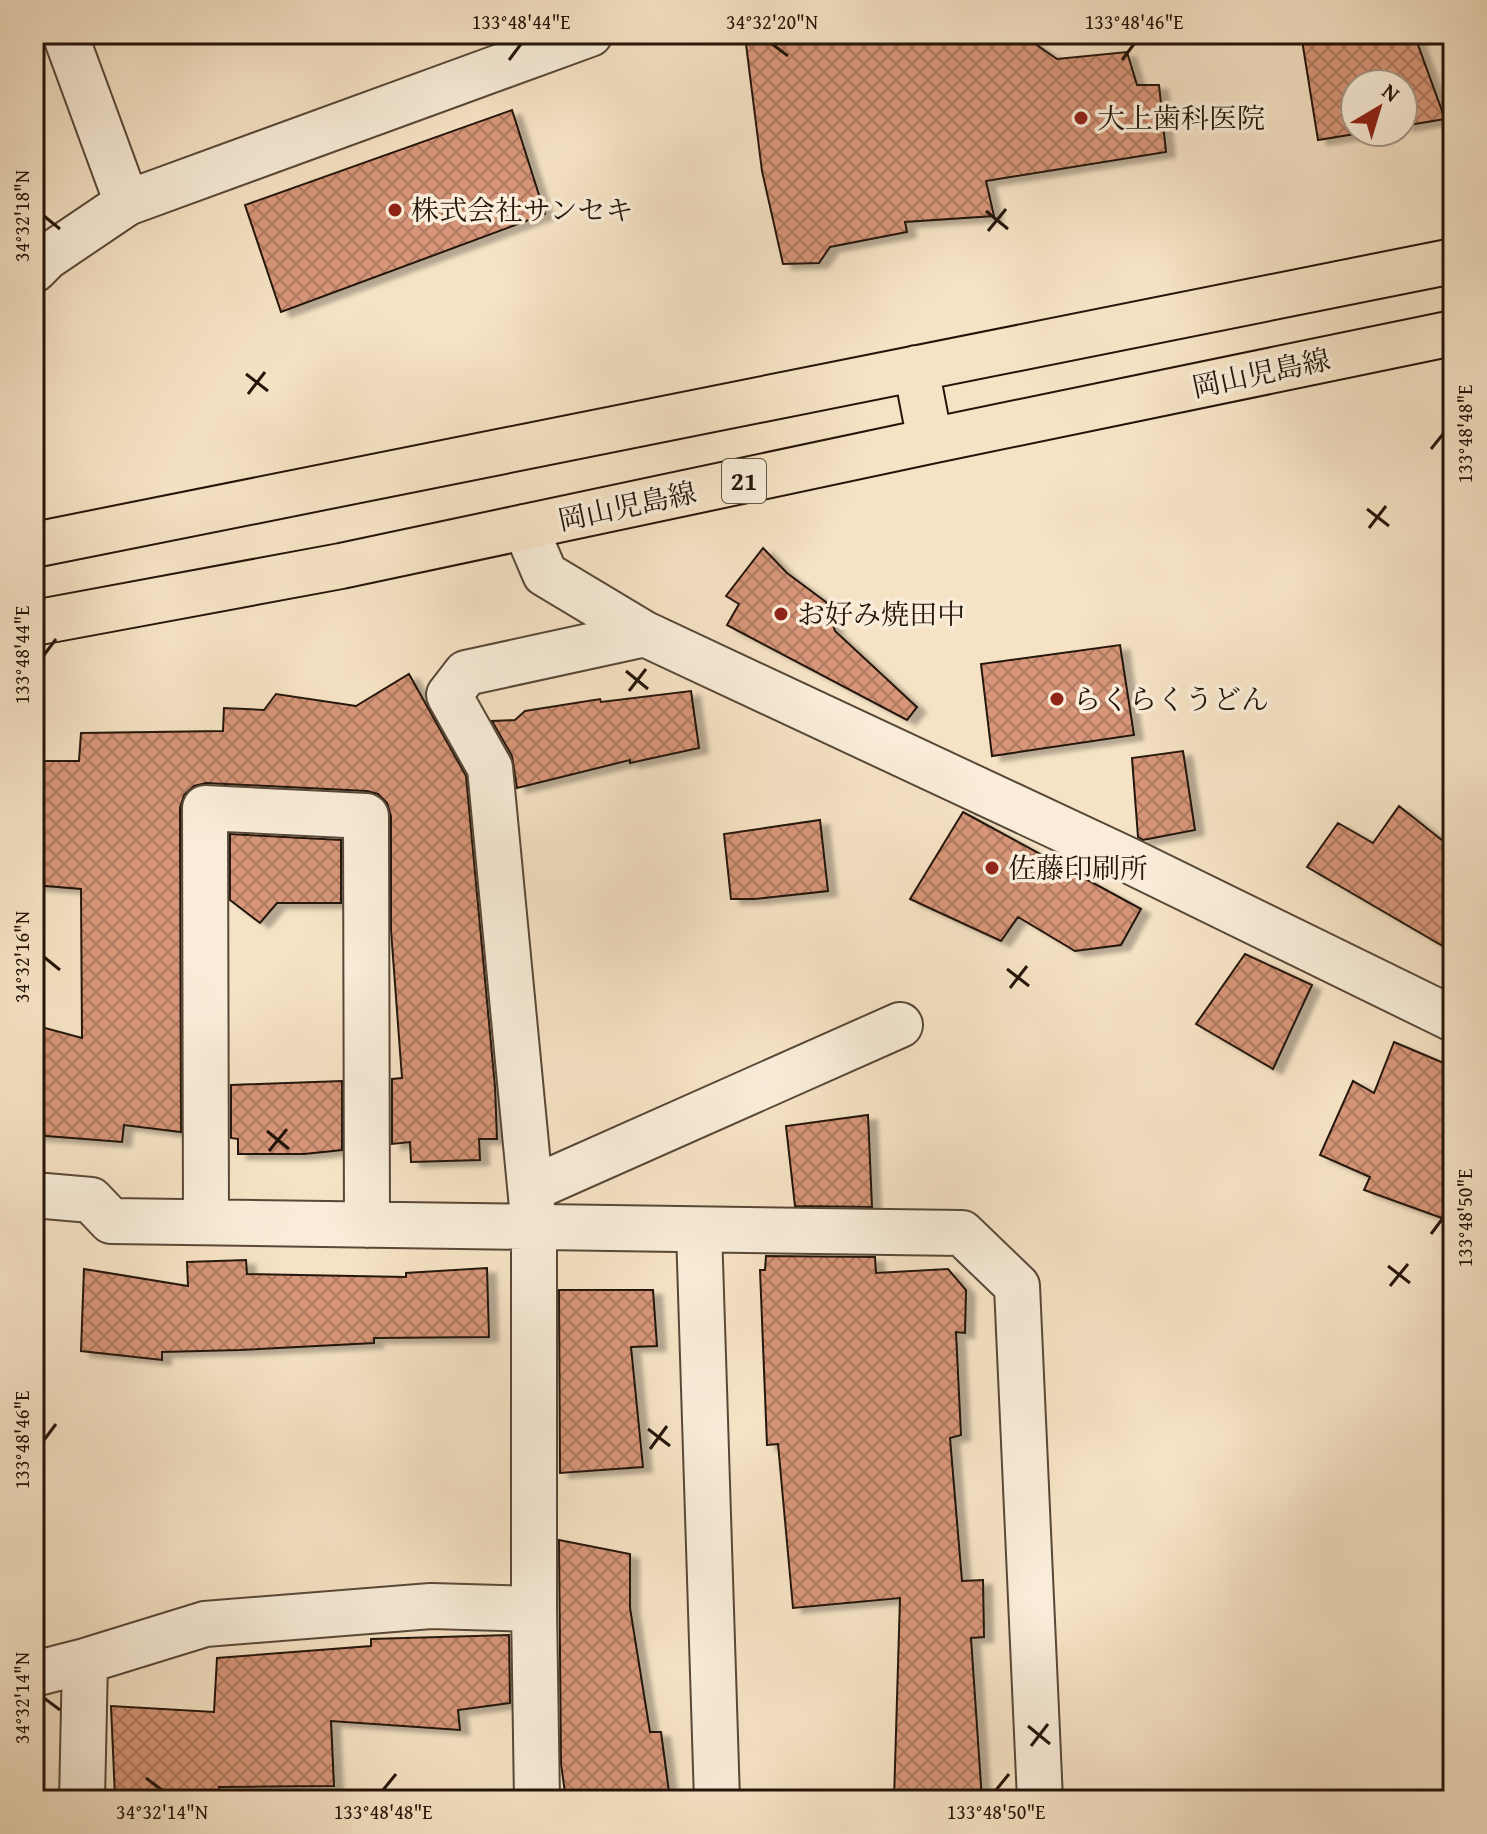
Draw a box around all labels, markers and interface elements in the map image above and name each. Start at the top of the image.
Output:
text: 133°48'44"E [472,7,570,36]
text: 34°32'20"N [726,7,818,36]
text: 133°48'46"E [1085,7,1183,36]
north arrow [1339,68,1419,148]
text: N [1376,75,1407,110]
place label: 大上歯科医院 [1097,97,1265,138]
marker: 大上歯科医院 [1072,109,1090,127]
text: 34°32'18"N [7,170,36,262]
place label: 株式会社サンセキ [411,189,634,230]
marker: 株式会社サンセキ [386,201,404,219]
street label: 岡山児島線 [1188,338,1334,407]
text: 133°48'48"E [1450,385,1479,483]
road number: 21 [722,459,766,503]
street label: 岡山児島線 [554,471,700,540]
place label: お好み焼田中 [797,593,965,634]
marker: お好み焼田中 [772,605,790,623]
text: 133°48'44"E [7,606,36,704]
place label: らくらくうどん [1073,678,1269,719]
marker: らくらくうどん [1048,690,1066,708]
place label: 佐藤印刷所 [1008,847,1148,888]
marker: 佐藤印刷所 [983,859,1001,877]
text: 34°32'16"N [7,911,36,1003]
text: 133°48'50"E [1450,1169,1479,1267]
text: 133°48'46"E [7,1391,36,1489]
text: 34°32'14"N [7,1652,36,1744]
text: 34°32'14"N [116,1797,208,1826]
text: 133°48'48"E [334,1797,432,1826]
text: 133°48'50"E [947,1797,1045,1826]

